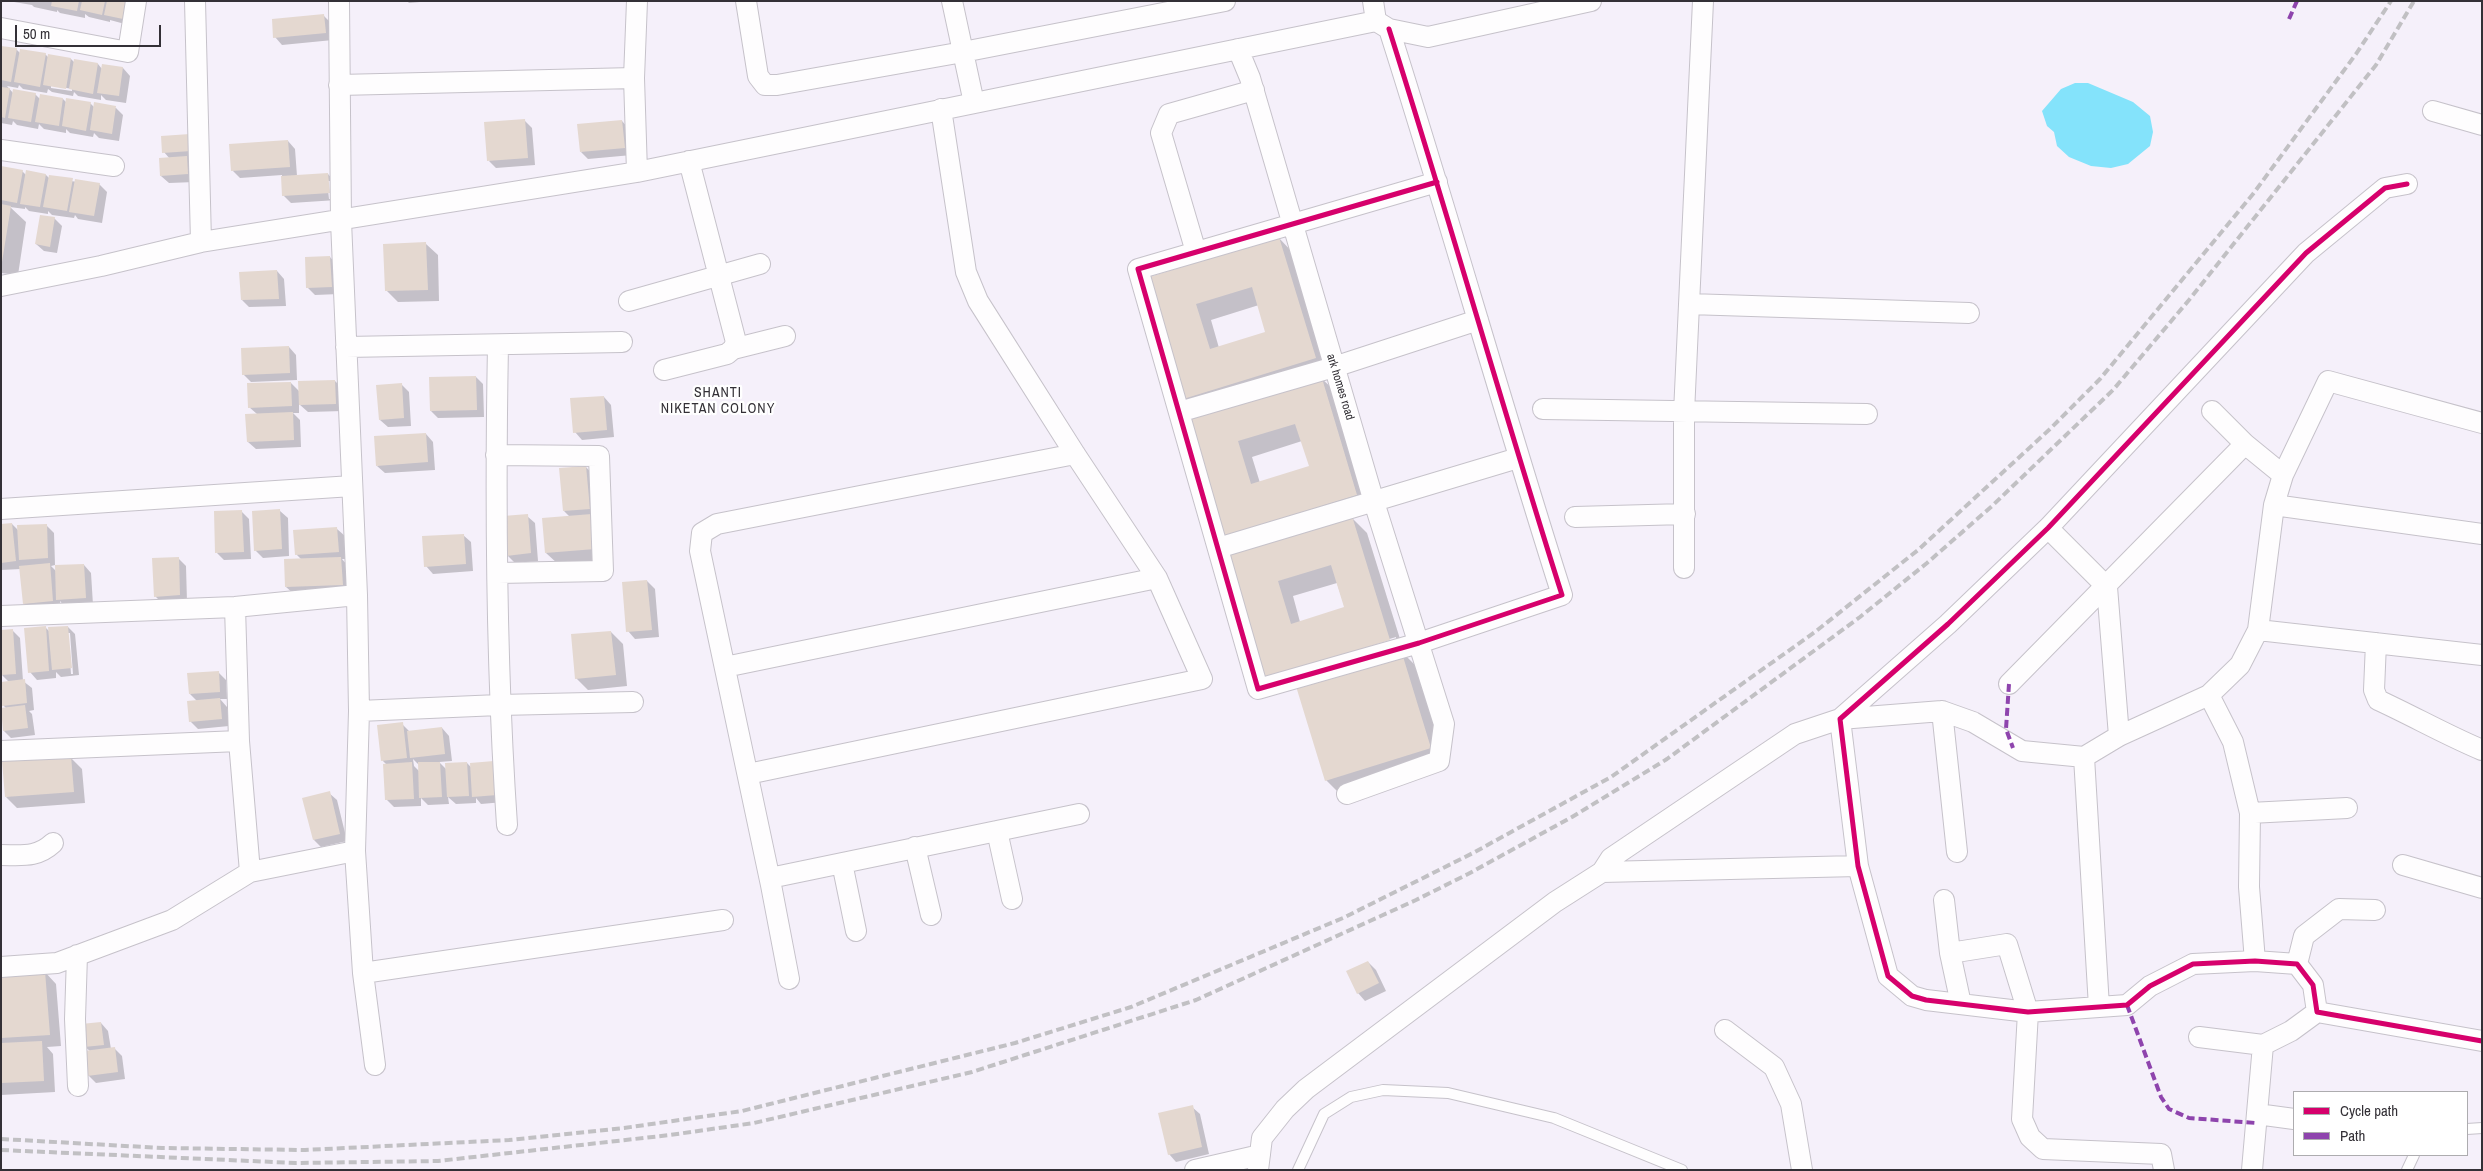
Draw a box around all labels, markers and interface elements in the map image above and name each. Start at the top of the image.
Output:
scale bar [18,15,164,47]
text: 50 m [23,23,50,44]
street label: ark homes road [1323,352,1357,422]
district label: SHANTI NIKETAN COLONY [659,385,777,418]
legend [2293,1091,2468,1156]
text: Cycle path [2340,1100,2398,1121]
text: Path [2340,1125,2365,1146]

